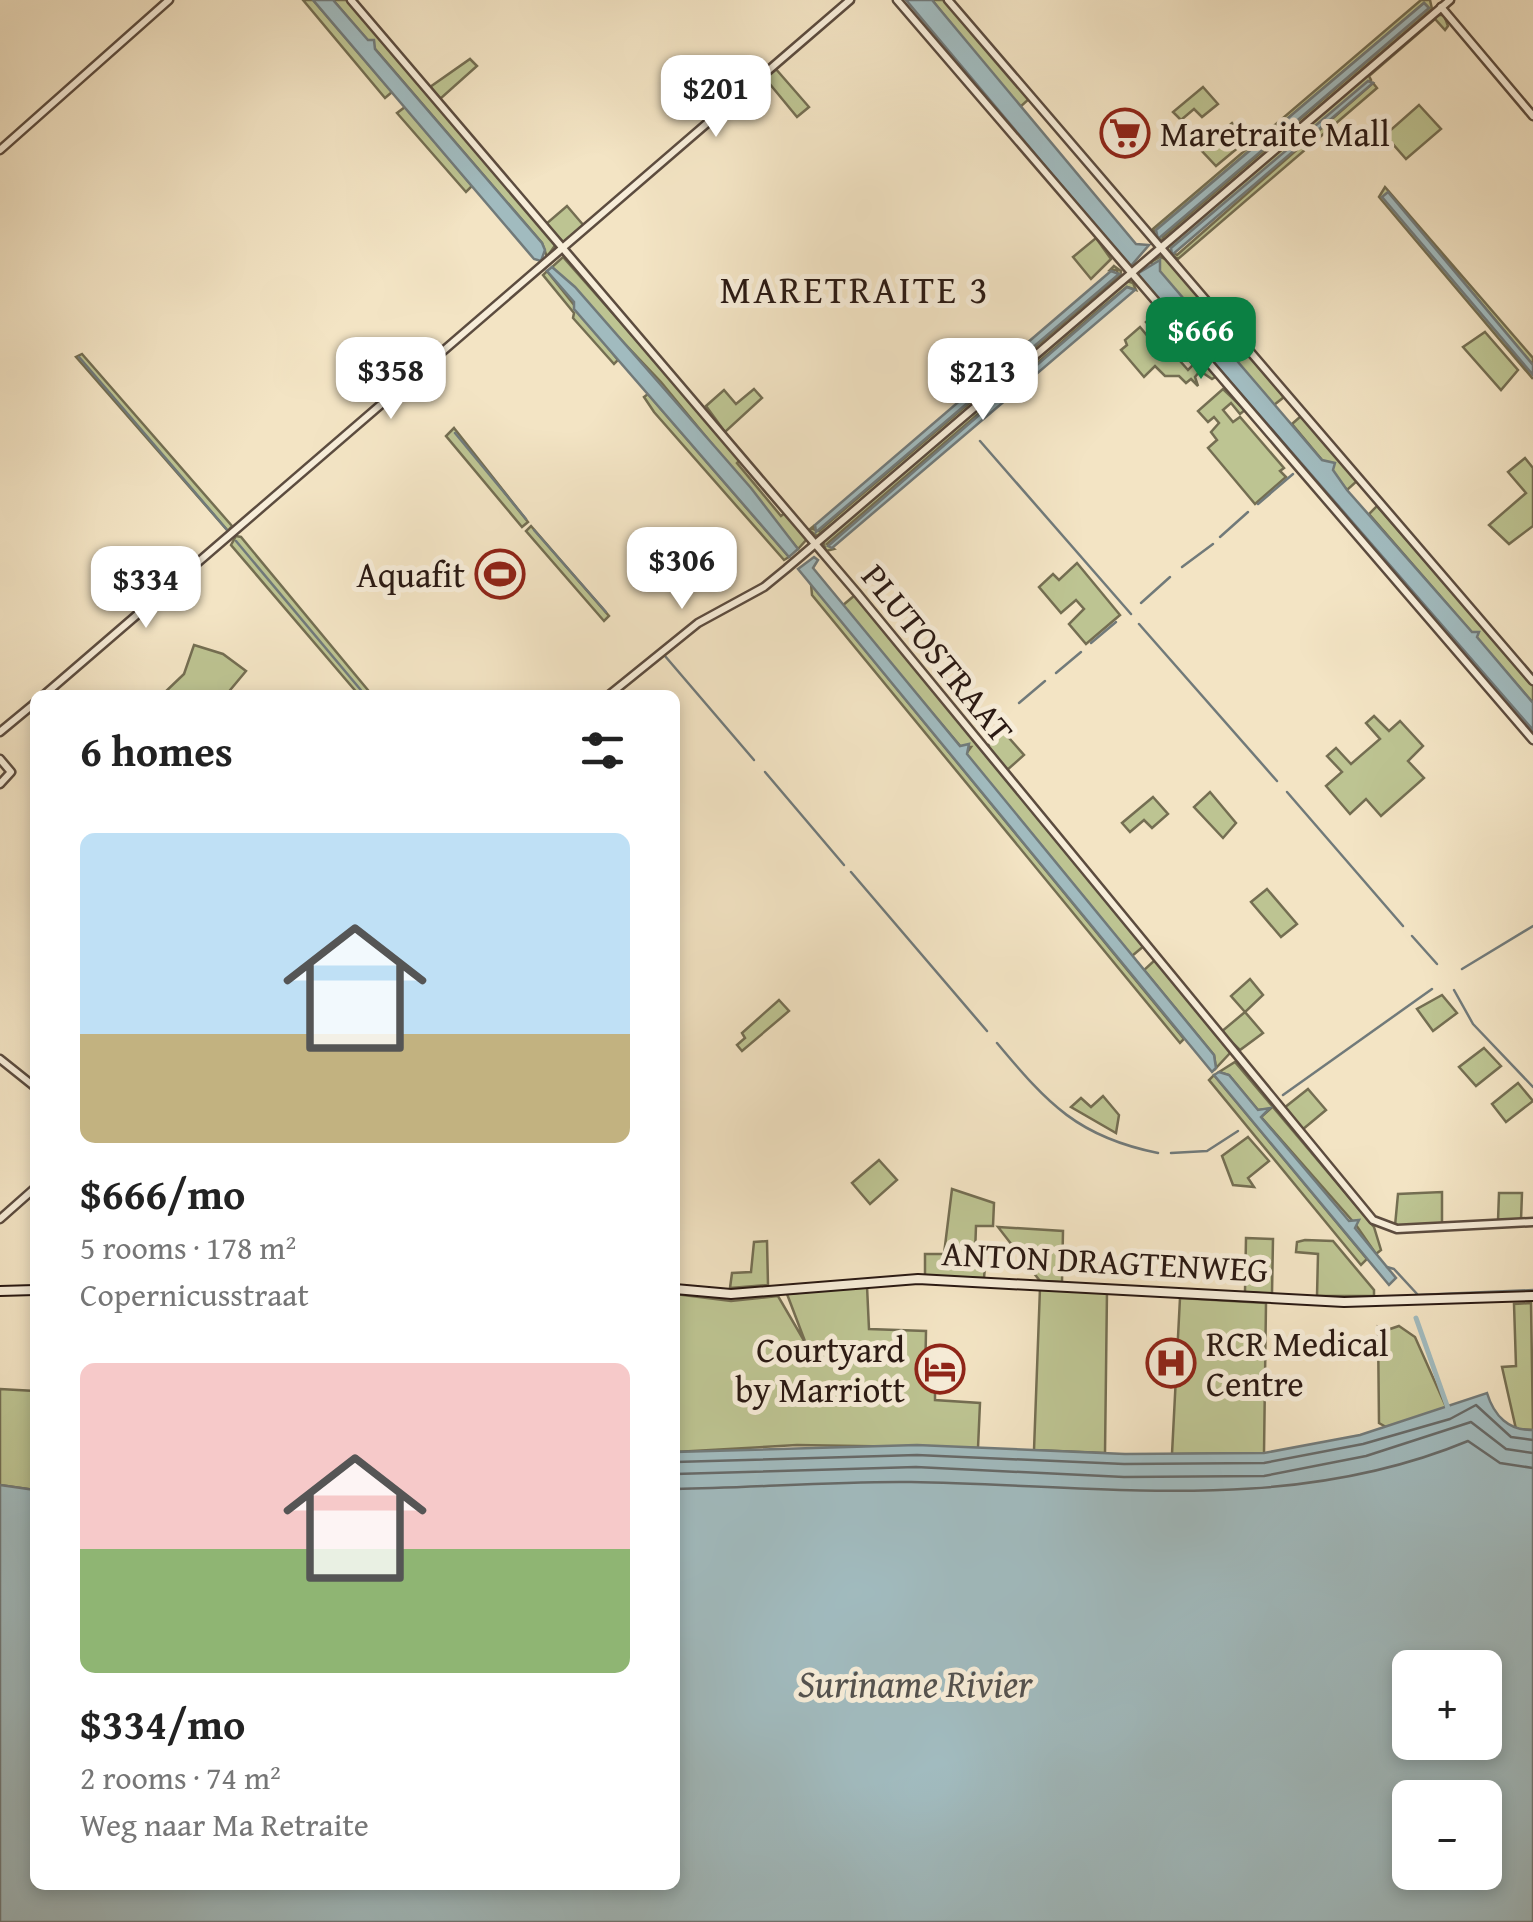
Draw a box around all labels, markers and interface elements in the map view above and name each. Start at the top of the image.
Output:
pin: $201 [657,55,775,140]
text: $201 [683,64,749,111]
supermarket icon: Maretraite Mall [1099,107,1151,159]
place label: Maretraite Mall [1160,108,1390,159]
district label: MARETRAITE 3 [720,261,990,317]
pin: $666 [1142,297,1260,382]
text: $666 [1168,306,1234,353]
pin: $358 [332,337,450,422]
pin: $213 [924,338,1042,423]
text: $358 [358,346,424,393]
text: $213 [950,347,1016,394]
pin: $306 [623,527,741,612]
text: $306 [649,536,715,583]
pin: $334 [87,546,205,631]
sports icon: Aquafit [474,548,526,600]
place label: Aquafit [356,549,465,600]
street label: PLUTOSTRAAT [850,553,1026,753]
text: $334 [113,555,179,602]
text: 6 homes [80,720,233,781]
icon: filters [575,723,630,778]
icon: home [265,898,445,1078]
text: $666/mo [80,1163,245,1224]
text: 5 rooms · 178 m² [80,1224,296,1271]
street label: ANTON DRAGTENWEG [941,1227,1269,1295]
text: Copernicusstraat [80,1271,309,1318]
place label: RCR Medical Centre [1206,1318,1389,1409]
place label: Courtyard by Marriott [735,1324,905,1415]
hospital icon: RCR Medical Centre [1145,1337,1197,1389]
hotel icon: Courtyard by Marriott [914,1343,966,1395]
icon: home [265,1428,445,1608]
map controls [1392,1650,1502,1890]
button: + [1392,1650,1502,1760]
water label: Suriname Rivier [798,1655,1034,1711]
text: $334/mo [80,1693,245,1754]
text: 2 rooms · 74 m² [80,1754,281,1801]
button: − [1392,1780,1502,1890]
text: Weg naar Ma Retraite [80,1801,369,1848]

